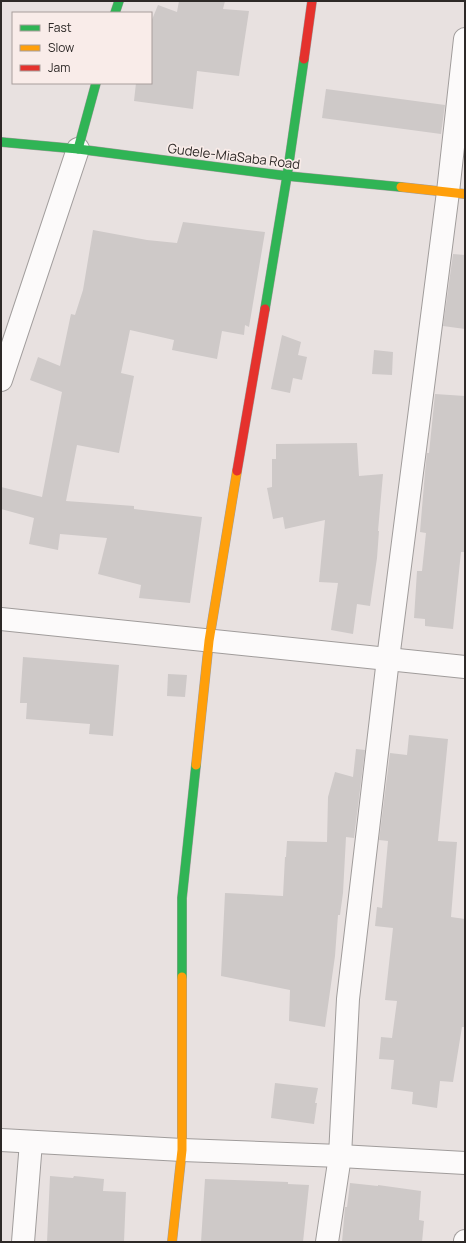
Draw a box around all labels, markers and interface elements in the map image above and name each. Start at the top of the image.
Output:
legend [12,12,152,84]
text: Fast [48,19,72,36]
text: Slow [48,39,74,56]
text: Jam [48,59,70,76]
street label: Gudele-MiaSaba Road [167,139,301,173]

